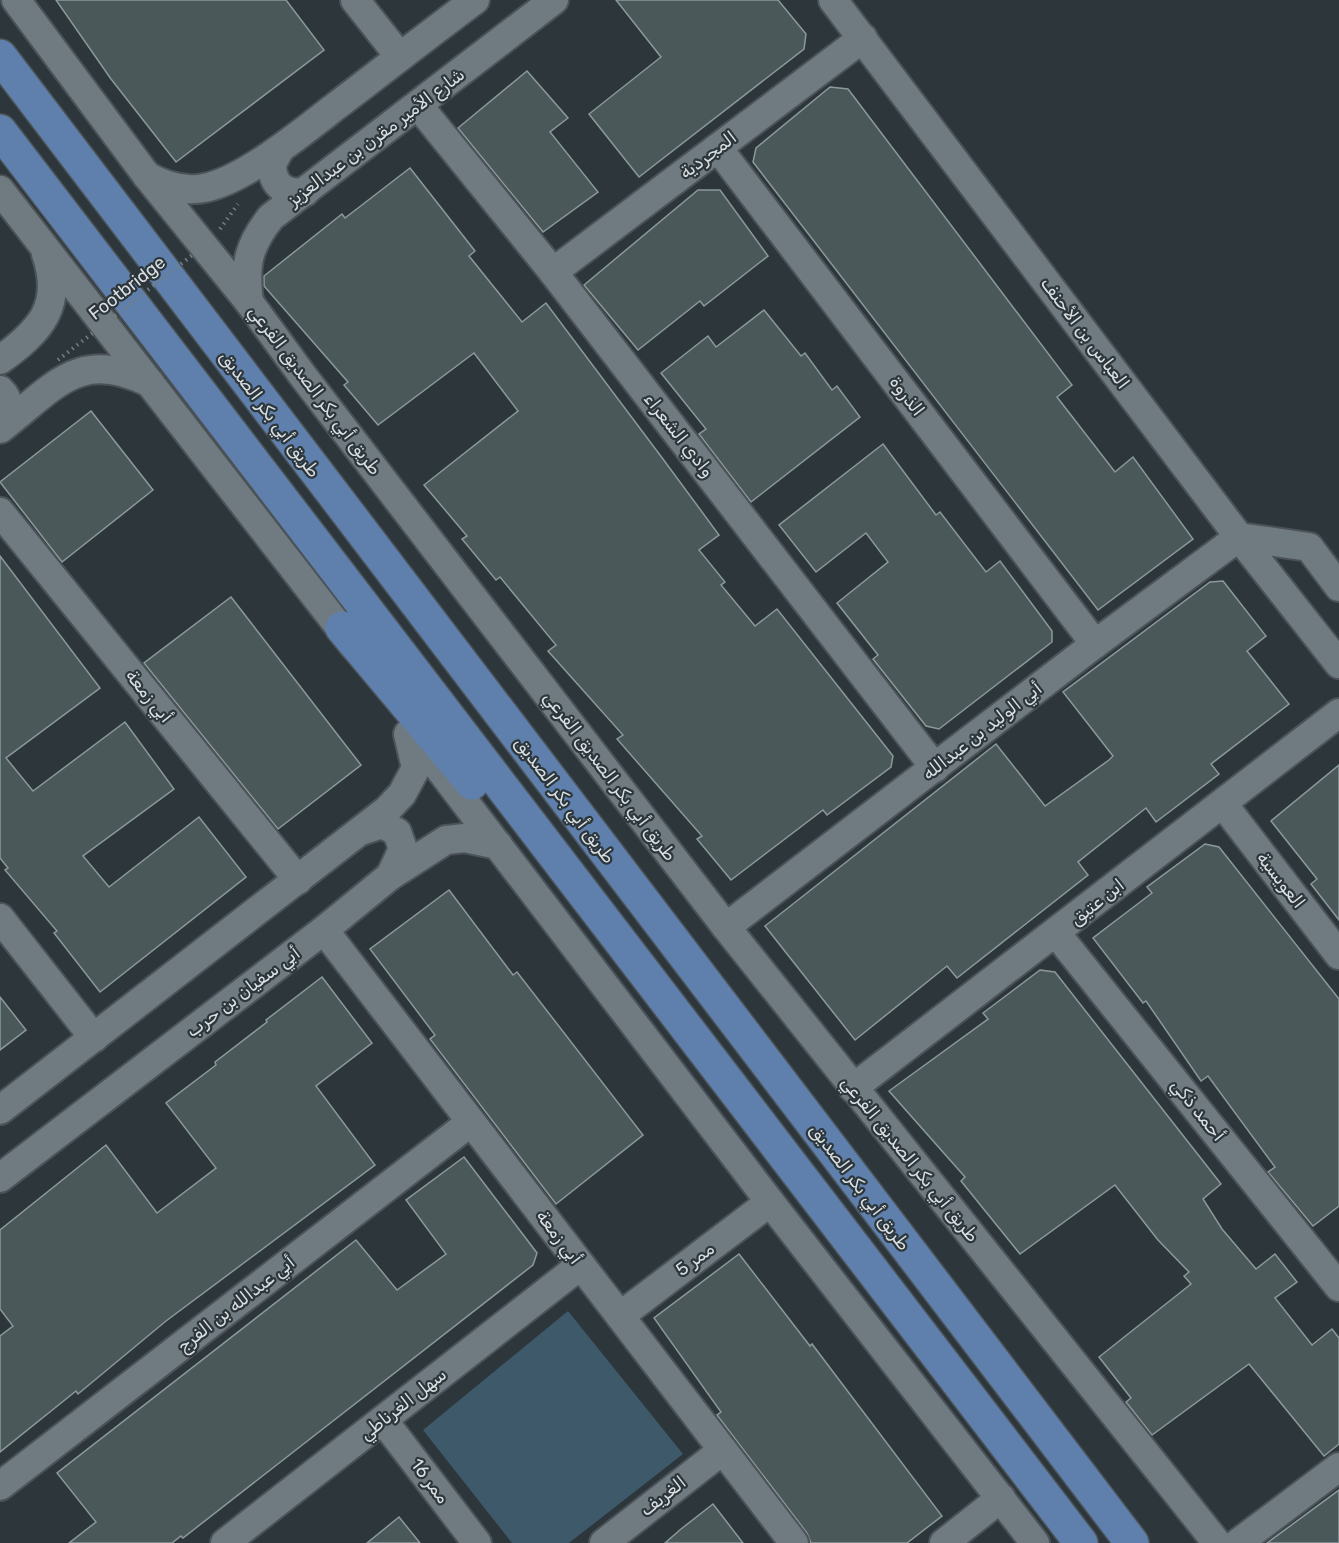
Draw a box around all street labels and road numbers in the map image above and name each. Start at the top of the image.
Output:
street label: شارع الأمير مقرن بن عبدالعزيز [282,63,470,212]
street label: المجردية [675,126,741,184]
street label: Footbridge [84,251,170,325]
street label: العباس بن الأحنف [1036,273,1134,393]
street label: طريق أبي بكر الصديق الفرعي [244,301,386,479]
street label: طريق أبي بكر الصديق [215,346,325,482]
street label: الذروة [885,371,929,421]
street label: وادي الشعراء [638,388,719,482]
street label: أبي زمعة [119,665,177,728]
street label: أبي الوليد بن عبدالله [918,677,1048,786]
street label: طريق أبي بكر الصديق الفرعي [539,687,681,865]
street label: طريق أبي بكر الصديق [510,732,620,868]
street label: العويسية [1252,847,1310,913]
street label: ابن عتيق [1065,874,1129,930]
street label: أبي سفيان بن حرب [182,942,306,1044]
street label: طريق أبي بكر الصديق الفرعي [836,1072,984,1246]
street label: أحمد ذكي [1165,1074,1230,1147]
street label: طريق أبي بكر الصديق [805,1119,915,1255]
street label: أبي زمعة [530,1205,587,1270]
street label: ممر 5 [671,1237,719,1281]
street label: أبي عبدالله بن الفرج [173,1251,301,1358]
street label: سهل الغرناطي [355,1363,452,1446]
street label: ممر 16 [406,1454,454,1508]
street label: الغريف [635,1471,691,1521]

